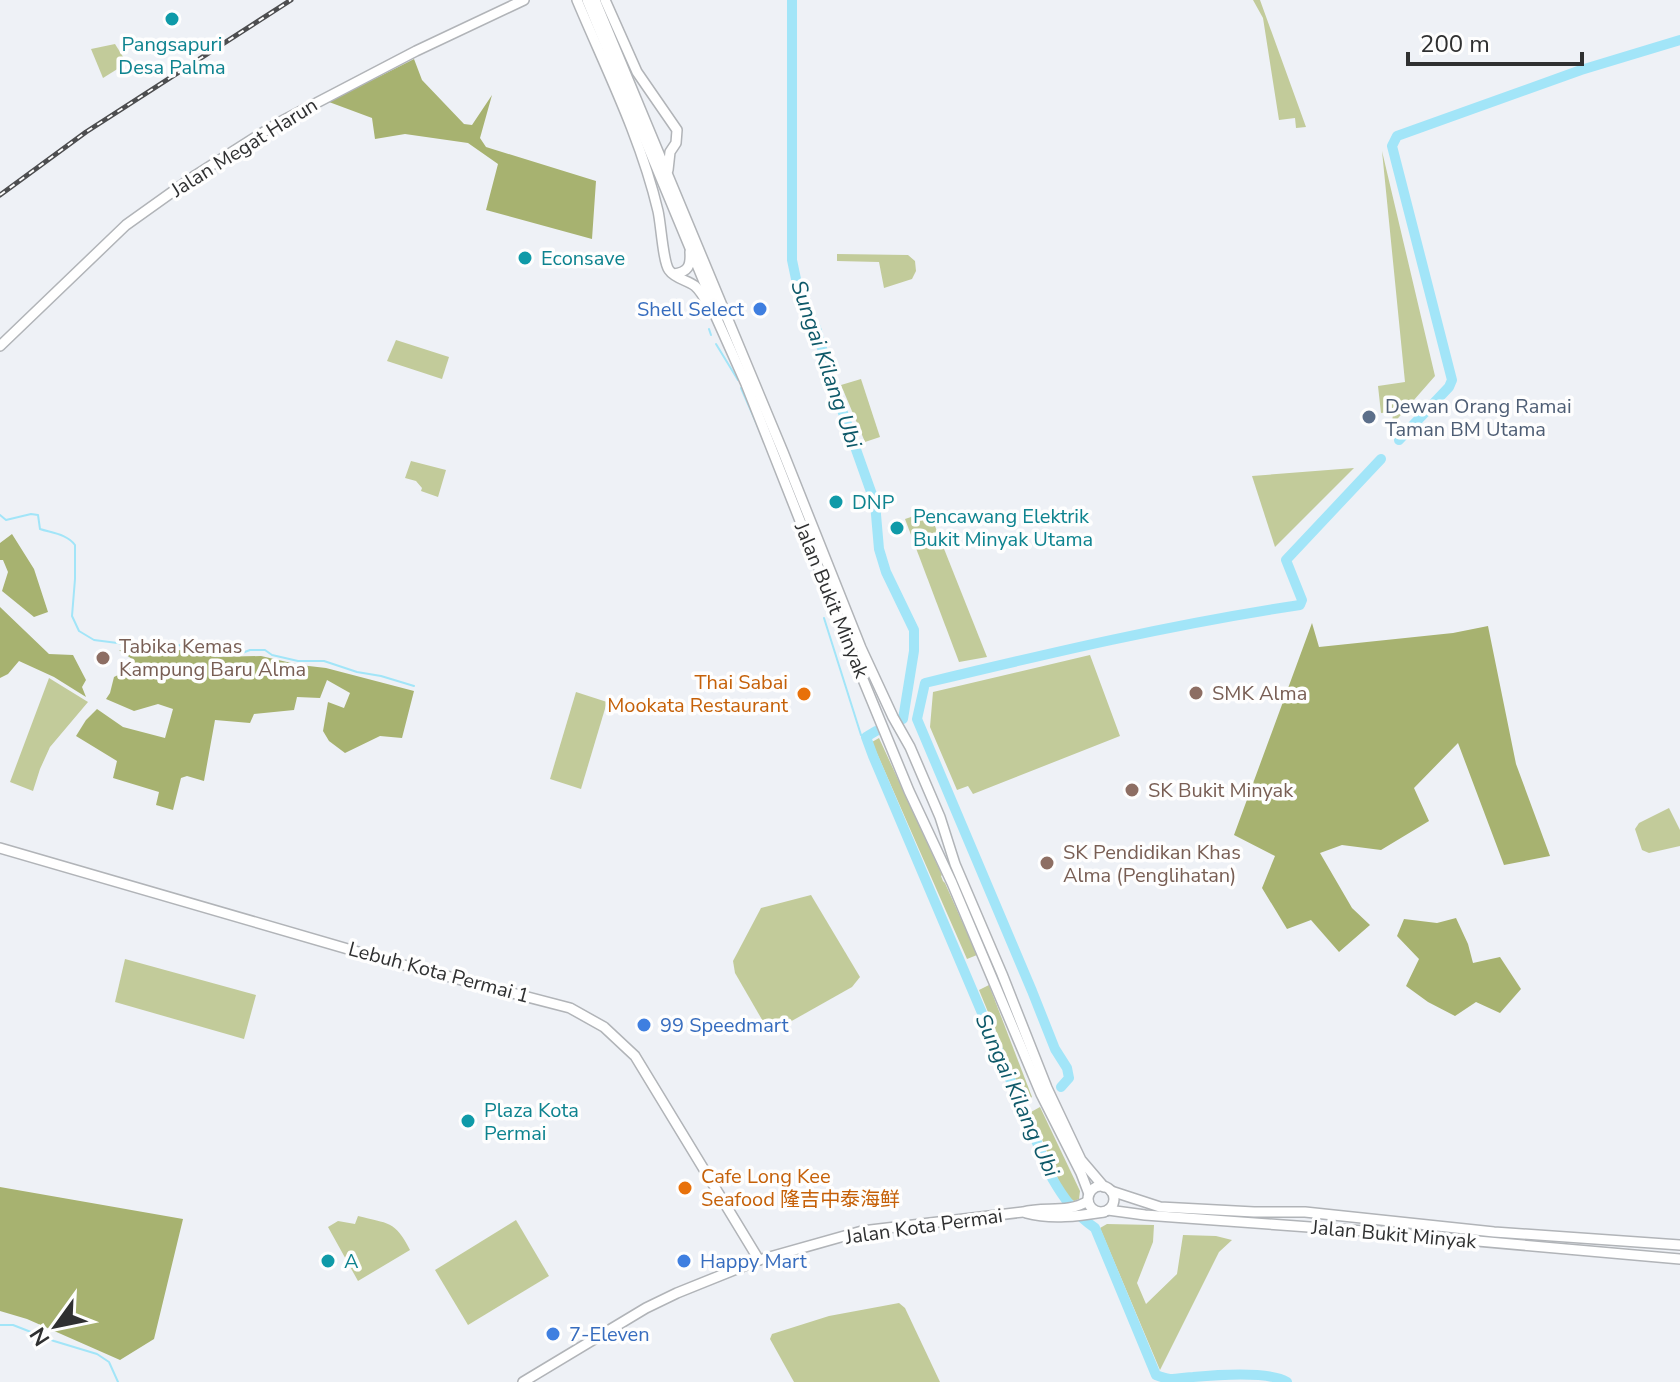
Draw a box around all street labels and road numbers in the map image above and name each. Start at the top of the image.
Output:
street label: Jalan Megat Harun [165,91,323,204]
street label: Jalan Bukit Minyak [788,518,875,683]
street label: Lebuh Kota Permai 1 [345,935,532,1010]
street label: Jalan Kota Permai [843,1202,1004,1251]
street label: Jalan Bukit Minyak [1309,1214,1478,1255]

